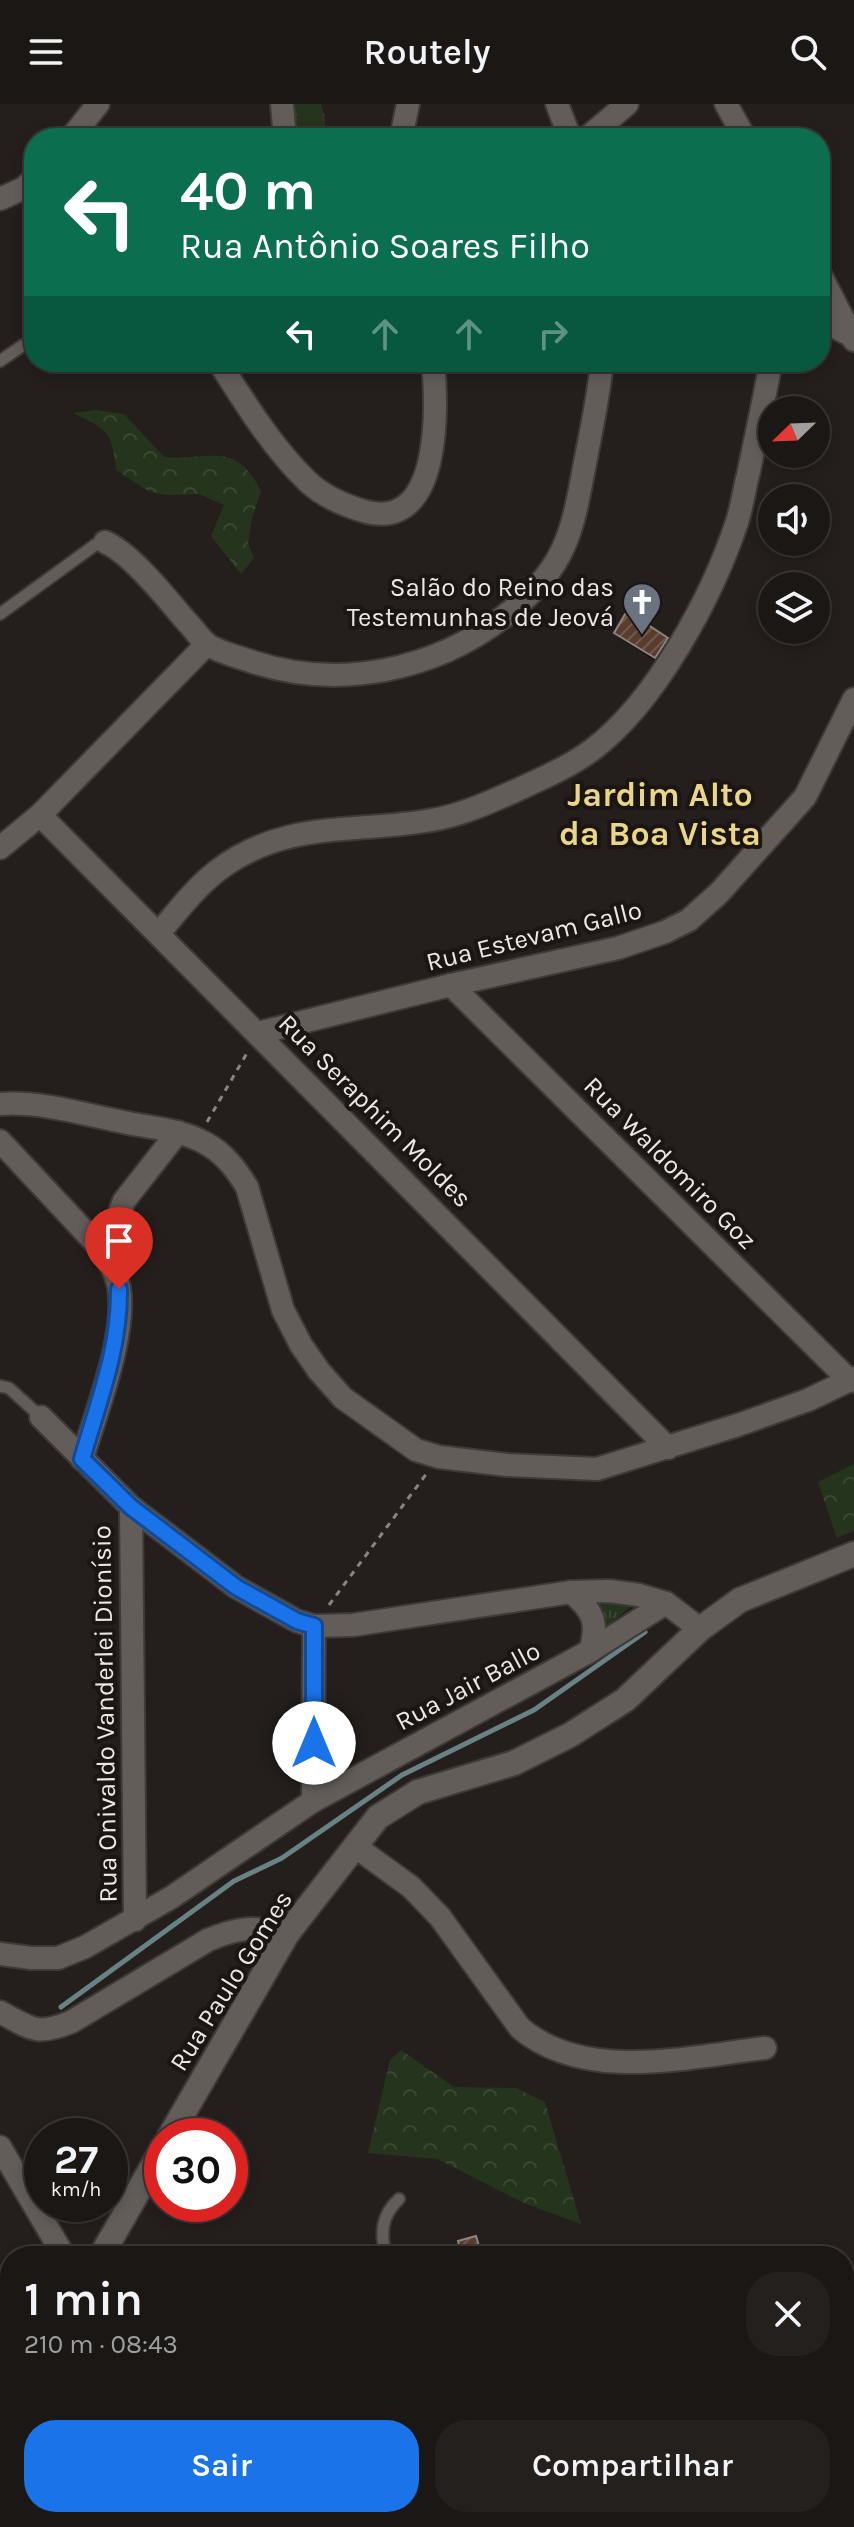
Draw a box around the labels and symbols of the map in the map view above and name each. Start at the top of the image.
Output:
north arrow [758,396,830,468]
place label: Salão do Reino das Testemunhas de Jeová [347,572,614,633]
church icon: Salão do Reino das Testemunhas de Jeová [621,581,663,636]
district label: Jardim Alto da Boa Vista [559,775,761,854]
street label: Rua Estevam Gallo [423,894,645,978]
street label: Rua Seraphim Moldes [272,1008,478,1214]
street label: Rua Waldomiro Goz [577,1070,763,1256]
pin [85,1207,153,1289]
street label: Rua Onivaldo Vanderlei Dionísio [86,1525,124,1903]
street label: Rua Jair Ballo [390,1635,546,1737]
position arrow [272,1701,356,1785]
street label: Rua Paulo Gomes [163,1885,299,2077]
speed limit sign: 30 [144,2118,248,2222]

